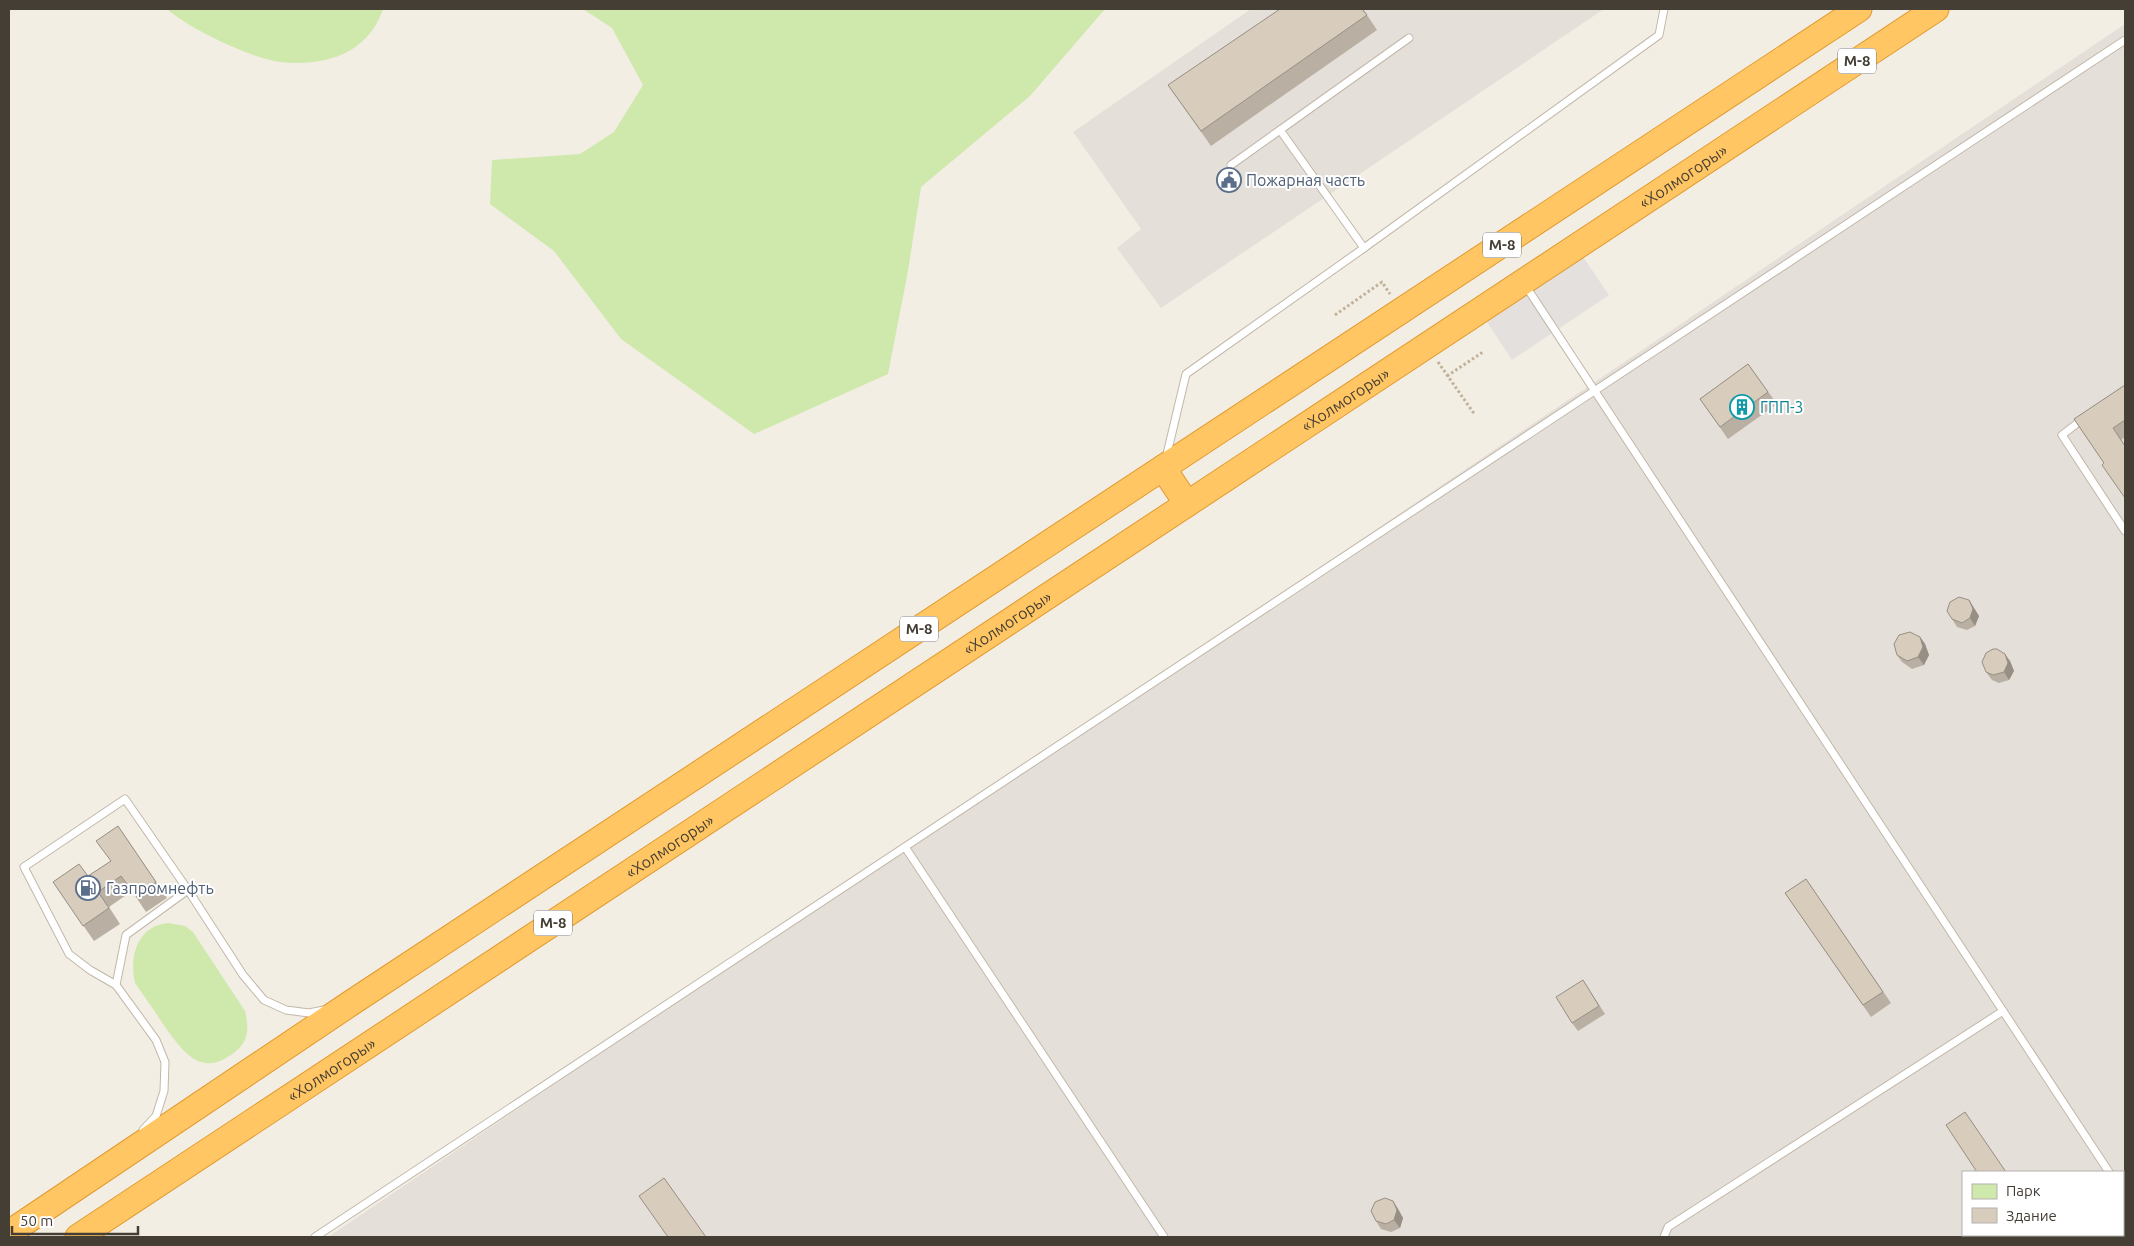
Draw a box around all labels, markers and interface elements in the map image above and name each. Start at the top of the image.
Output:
road number: М-8 [1838,48,1876,74]
street label: «Холмогоры» [1636,141,1730,212]
public building icon: Пожарная часть [1216,167,1242,193]
place label: Пожарная часть [1246,171,1365,189]
road number: М-8 [1483,232,1521,258]
street label: «Холмогоры» [1298,364,1393,435]
building icon: ГПП-3 [1729,394,1755,420]
place label: ГПП-3 [1760,398,1804,416]
street label: «Холмогоры» [960,587,1055,658]
road number: М-8 [900,616,938,642]
street label: «Холмогоры» [622,811,717,882]
fuel station icon: Газпромнефть [75,875,101,901]
place label: Газпромнефть [106,879,214,897]
road number: М-8 [534,910,572,936]
street label: «Холмогоры» [284,1034,379,1105]
legend [1962,1171,2124,1236]
text: Парк [2006,1182,2041,1199]
scale bar [12,1204,139,1236]
text: Здание [2006,1207,2057,1224]
text: 50 m [20,1212,53,1229]

